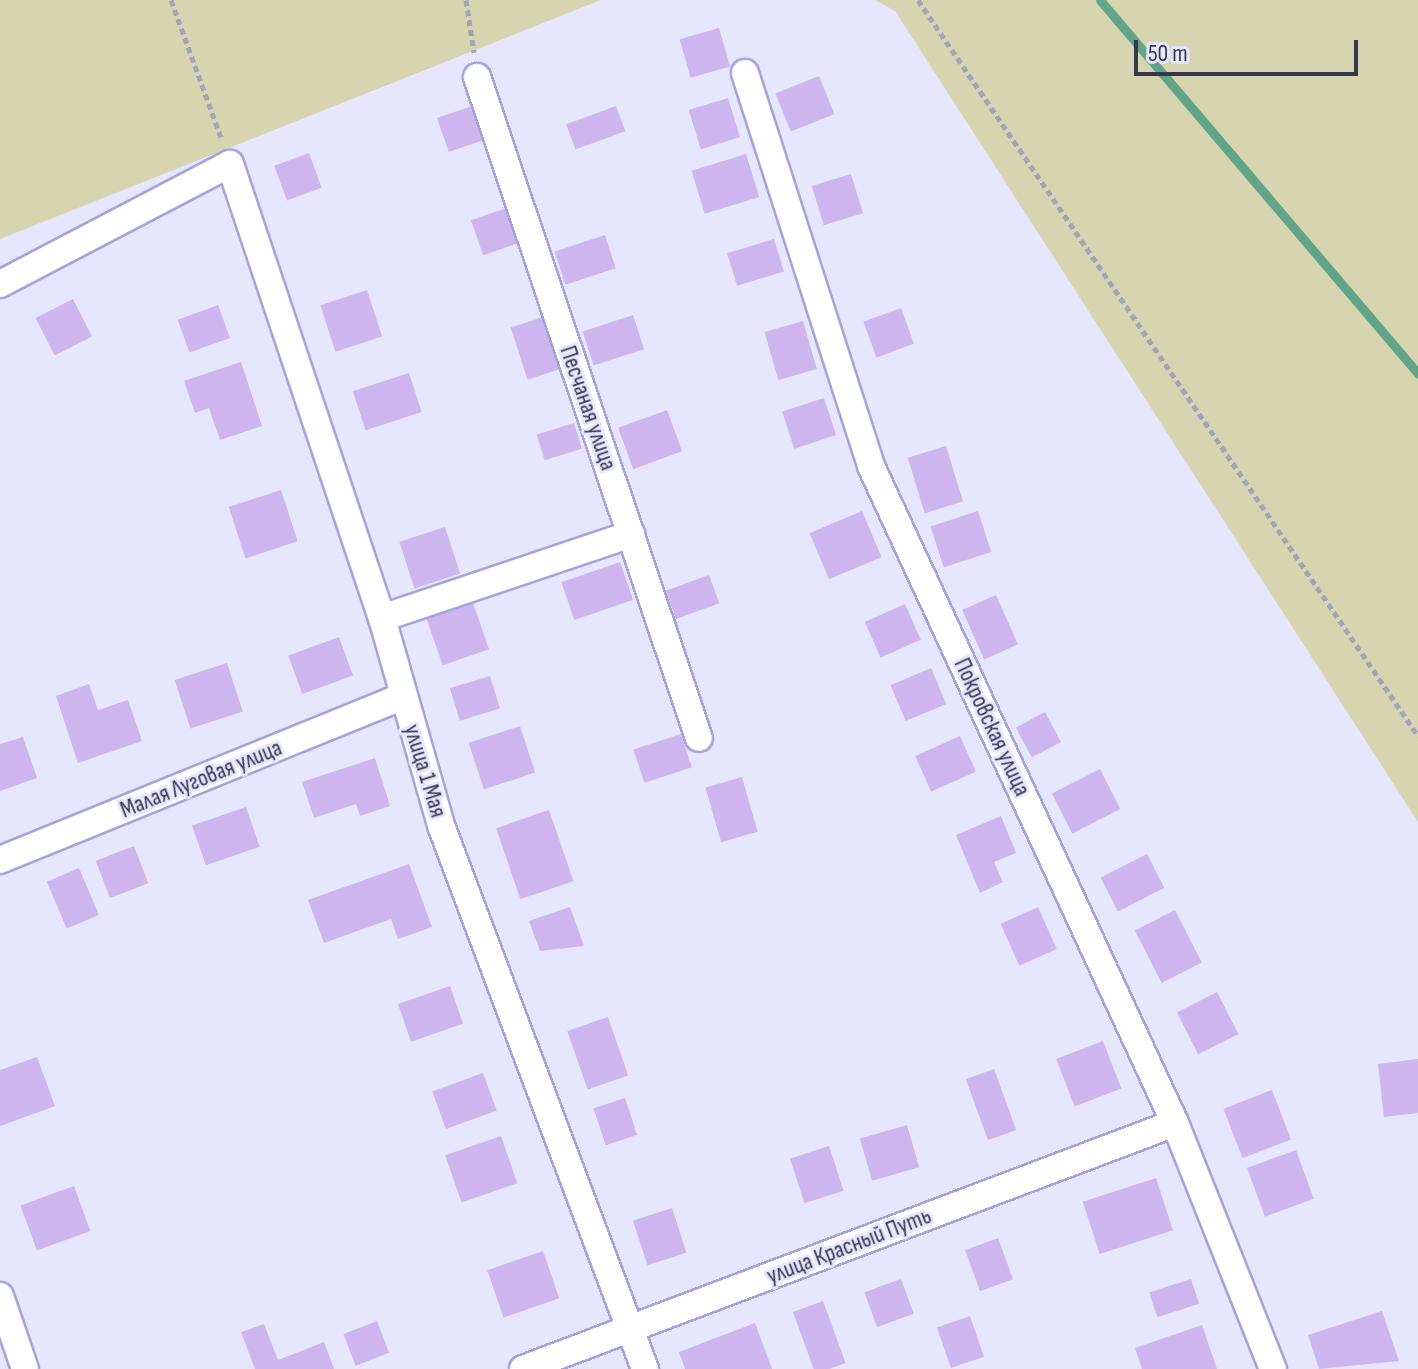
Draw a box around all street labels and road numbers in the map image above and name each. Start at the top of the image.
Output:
street label: Песчаная улица [553,342,623,474]
street label: Покровская улица [947,653,1037,801]
street label: улица 1 Мая [397,721,453,821]
street label: Малая Луговая улица [116,734,286,824]
street label: улица Красный Путь [763,1201,935,1291]

